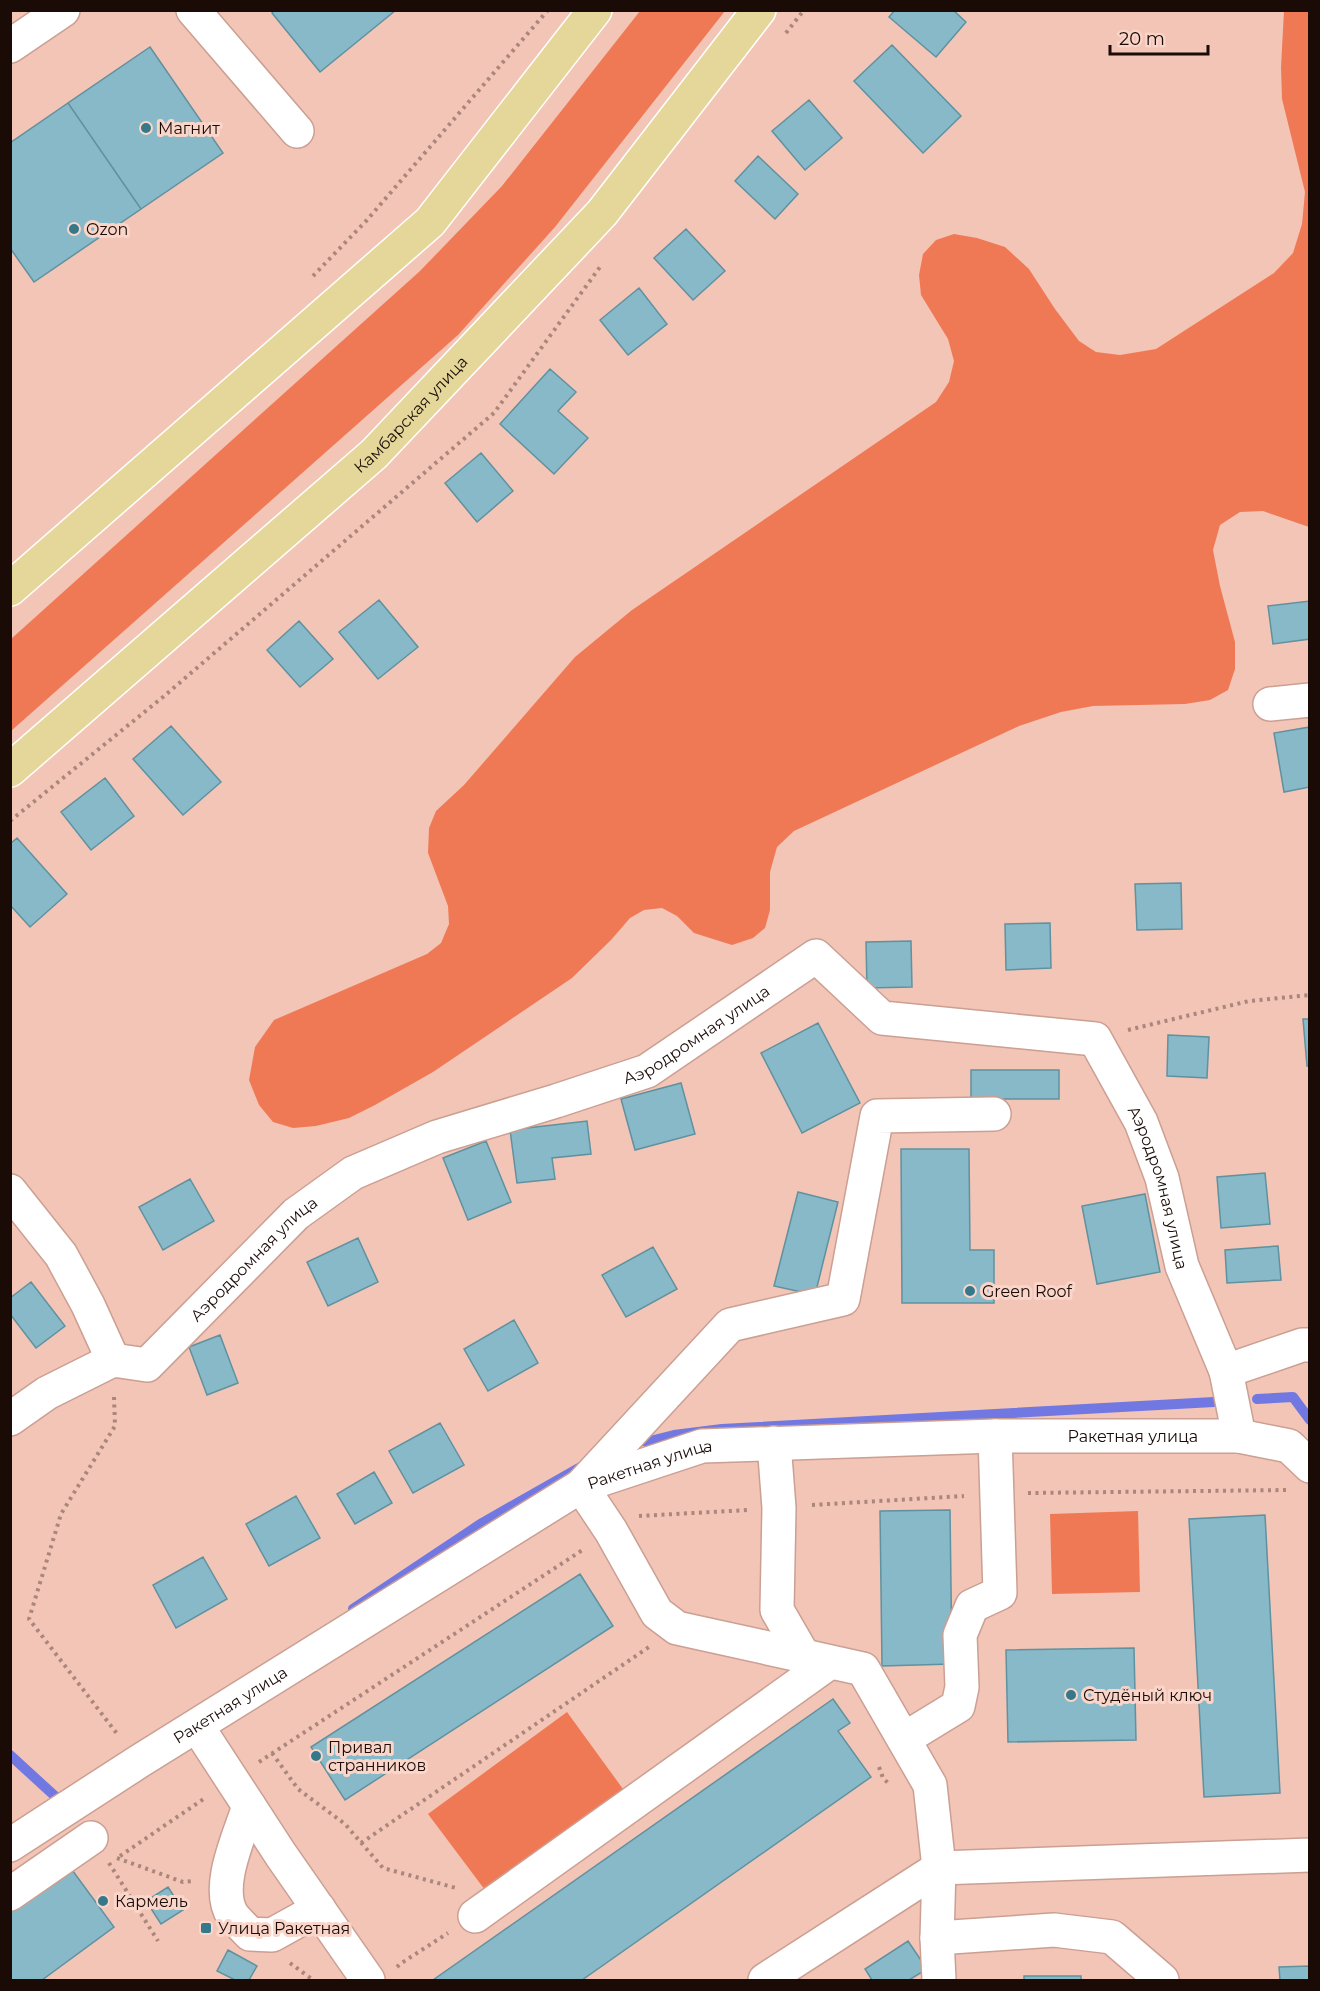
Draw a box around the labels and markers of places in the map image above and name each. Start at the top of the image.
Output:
place label: Магнит [158,119,220,138]
marker: Магнит [139,121,153,135]
place label: Ozon [86,220,128,239]
marker: Ozon [67,222,81,236]
place label: Green Roof [982,1282,1073,1301]
marker: Green Roof [963,1284,977,1298]
place label: Студёный ключ [1083,1686,1212,1705]
marker: Студёный ключ [1064,1688,1078,1702]
place label: Привал странников [328,1738,426,1775]
marker: Привал странников [309,1749,323,1763]
place label: Кармель [115,1892,188,1911]
marker: Кармель [96,1894,110,1908]
place label: Улица Ракетная [218,1919,350,1938]
marker: Улица Ракетная [199,1921,213,1935]

